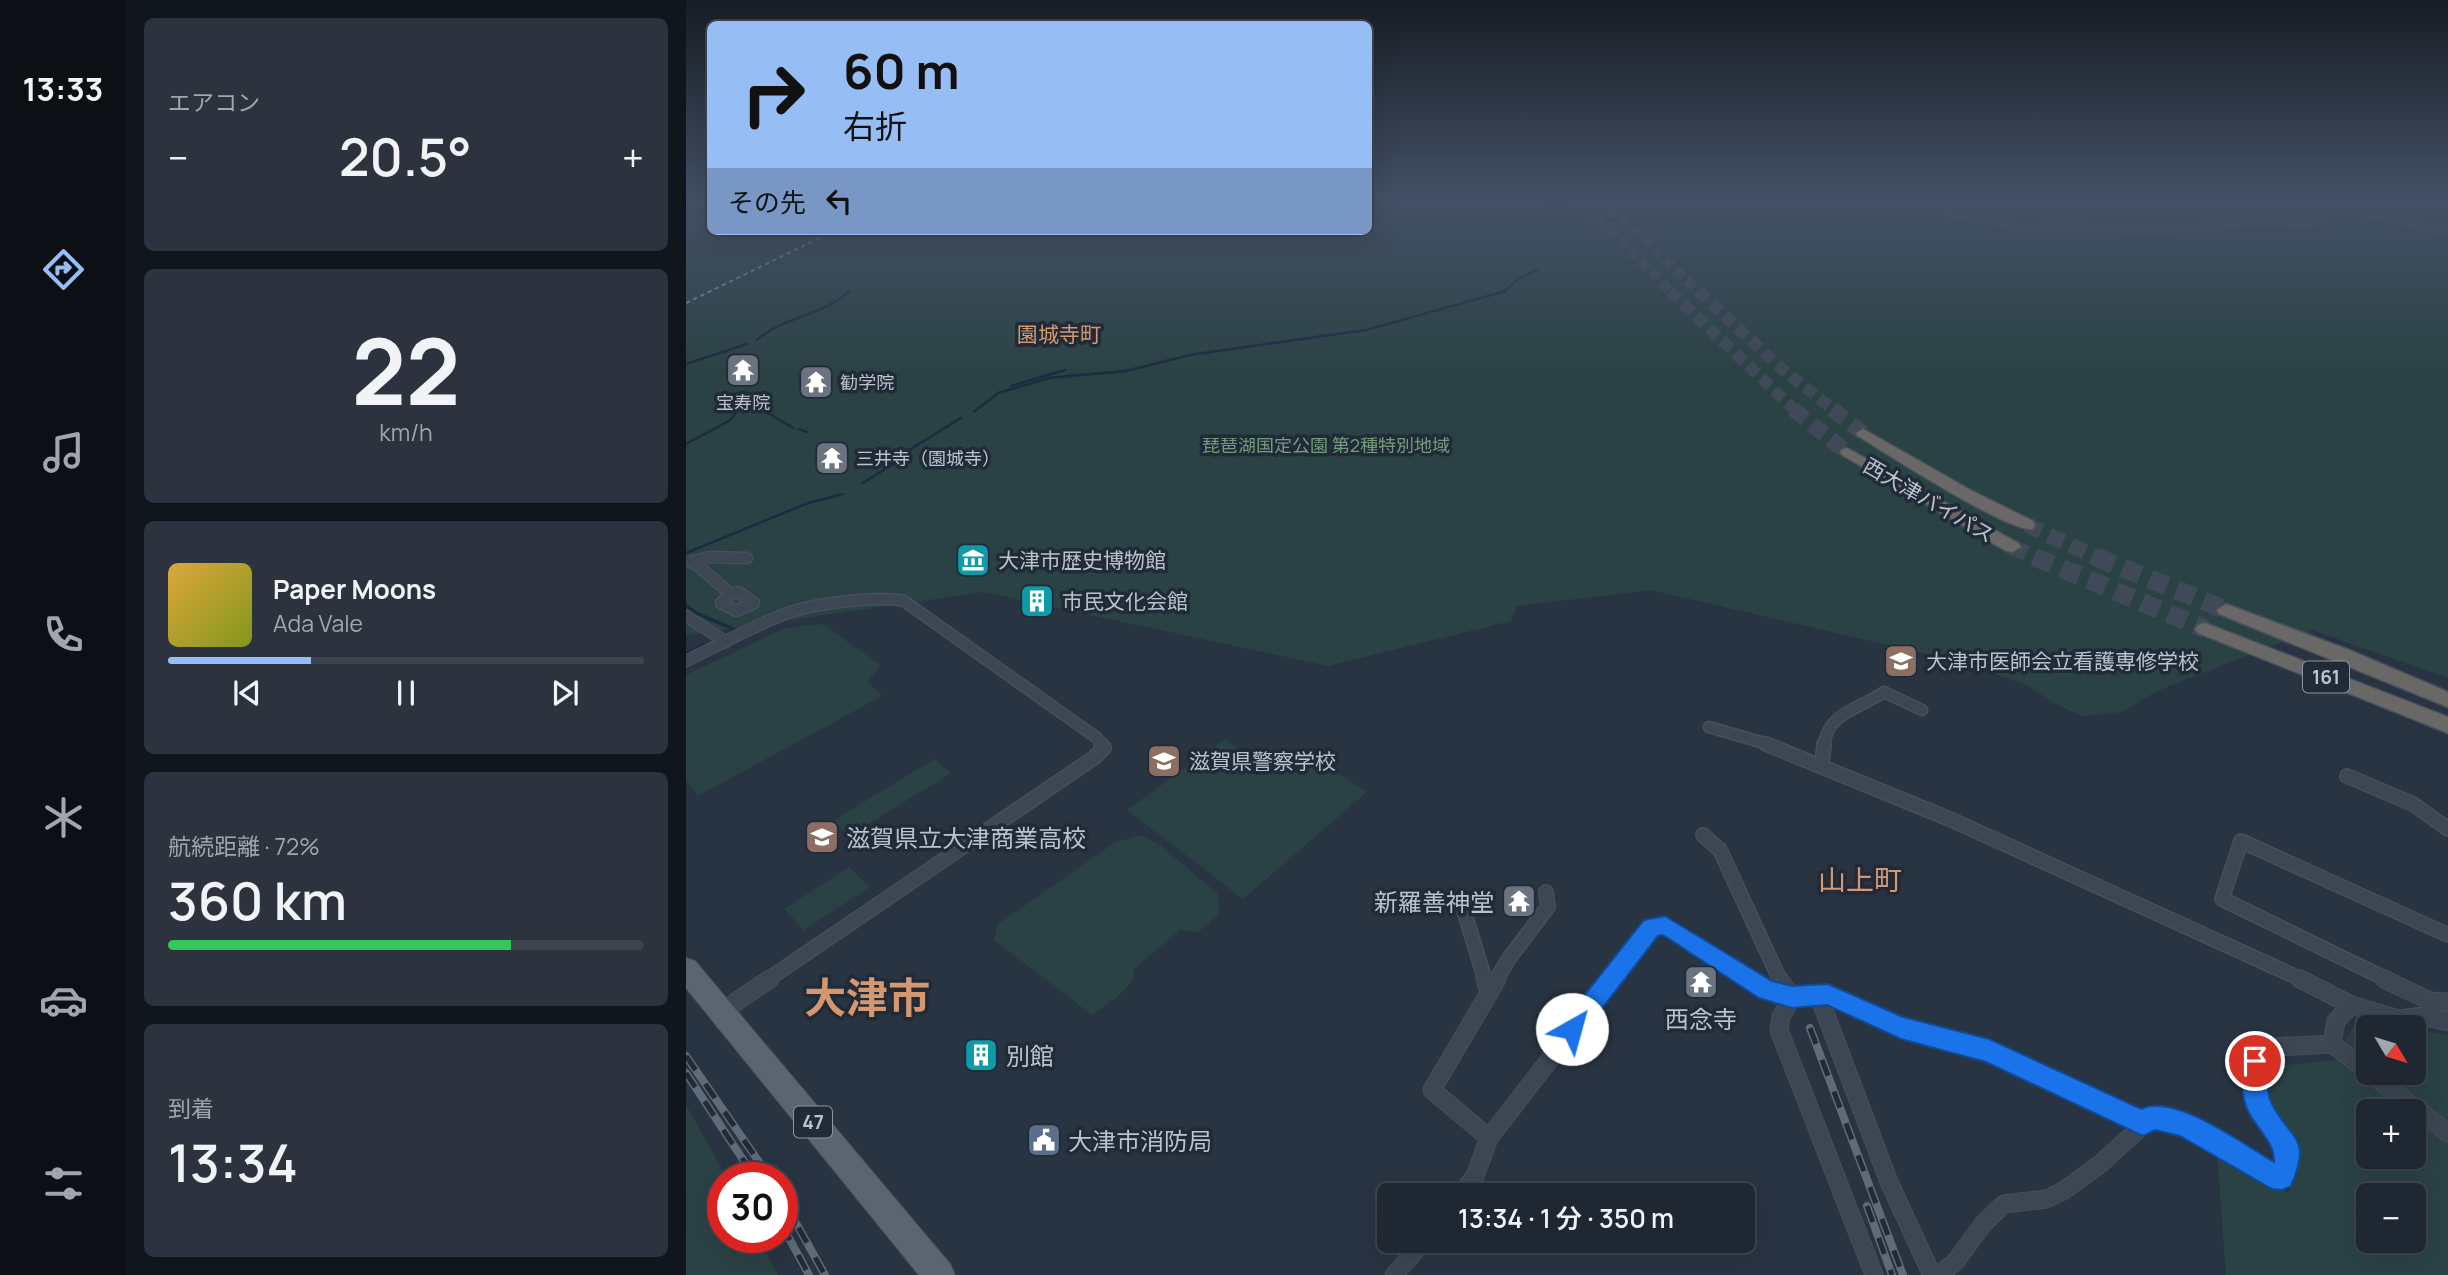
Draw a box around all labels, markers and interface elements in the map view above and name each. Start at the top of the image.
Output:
text: 60 m [843,37,960,104]
icon: right [728,49,819,140]
text: 13:33 [23,67,103,111]
text: エアコン [168,86,260,118]
text: 右折 [843,104,907,148]
text: 20.5° [339,121,472,192]
text: − [168,131,189,183]
text: + [622,131,644,183]
icon: left [820,182,858,220]
text: その先 [728,184,806,220]
icon: directions [39,245,88,294]
text: 22 [352,308,460,432]
district label: 園城寺町 [1017,320,1101,348]
temple icon: 宝寿院 [724,351,762,389]
temple icon: 勧学院 [797,363,835,401]
place label: 勧学院 [840,370,894,394]
place label: 宝寿院 [716,390,770,414]
text: km/h [379,416,433,448]
icon: music [39,428,88,477]
park label: 琵琶湖国定公園 第2種特別地域 [1202,433,1450,457]
temple icon: 三井寺（園城寺） [813,439,851,477]
place label: 三井寺（園城寺） [856,446,1000,470]
street label: 西大津バイパス [1859,451,1999,549]
museum icon: 大津市歴史博物館 [954,541,992,579]
place label: 大津市歴史博物館 [998,546,1166,574]
text: Paper Moons [273,571,436,607]
building icon: 市民文化会館 [1018,582,1056,620]
place label: 市民文化会館 [1062,587,1188,615]
text: Ada Vale [273,607,363,639]
icon: phone [39,610,88,659]
school or university icon: 大津市医師会立看護専修学校 [1882,642,1920,680]
place label: 大津市医師会立看護専修学校 [1926,647,2199,675]
road number: 161 [2303,662,2349,692]
icon: previous [228,674,266,712]
icon: pause [387,674,425,712]
icon: next [546,674,584,712]
school or university icon: 滋賀県警察学校 [1145,742,1183,780]
place label: 滋賀県警察学校 [1189,747,1336,775]
icon: climate [39,793,88,842]
school or university icon: 滋賀県立大津商業高校 [803,818,841,856]
place label: 滋賀県立大津商業高校 [846,821,1086,854]
text: 航続距離 · 72% [168,830,320,862]
district label: 山上町 [1818,860,1902,898]
text: 360 km [168,865,347,936]
temple icon: 新羅善神堂 [1500,882,1538,920]
place label: 新羅善神堂 [1374,885,1494,918]
temple icon: 西念寺 [1682,963,1720,1001]
district label: 大津市 [804,968,930,1026]
icon: car [39,976,88,1025]
position arrow [1535,992,1609,1066]
place label: 西念寺 [1665,1002,1737,1035]
north arrow [2356,1015,2426,1085]
map controls [2356,1015,2426,1253]
pin [2225,1031,2285,1091]
building icon: 別館 [962,1036,1000,1074]
place label: 別館 [1006,1039,1054,1072]
icon: arrive [2236,1042,2274,1080]
text: 到着 [168,1092,214,1124]
button: + [2356,1099,2426,1169]
road number: 47 [794,1106,832,1138]
public building icon: 大津市消防局 [1025,1121,1063,1159]
place label: 大津市消防局 [1068,1124,1212,1157]
text: 13:34 [168,1127,298,1198]
icon: filters [39,1159,88,1208]
speed limit sign: 30 [707,1162,798,1253]
button: − [2356,1183,2426,1253]
text: 13:34 · 1 分 · 350 m [1458,1200,1674,1236]

